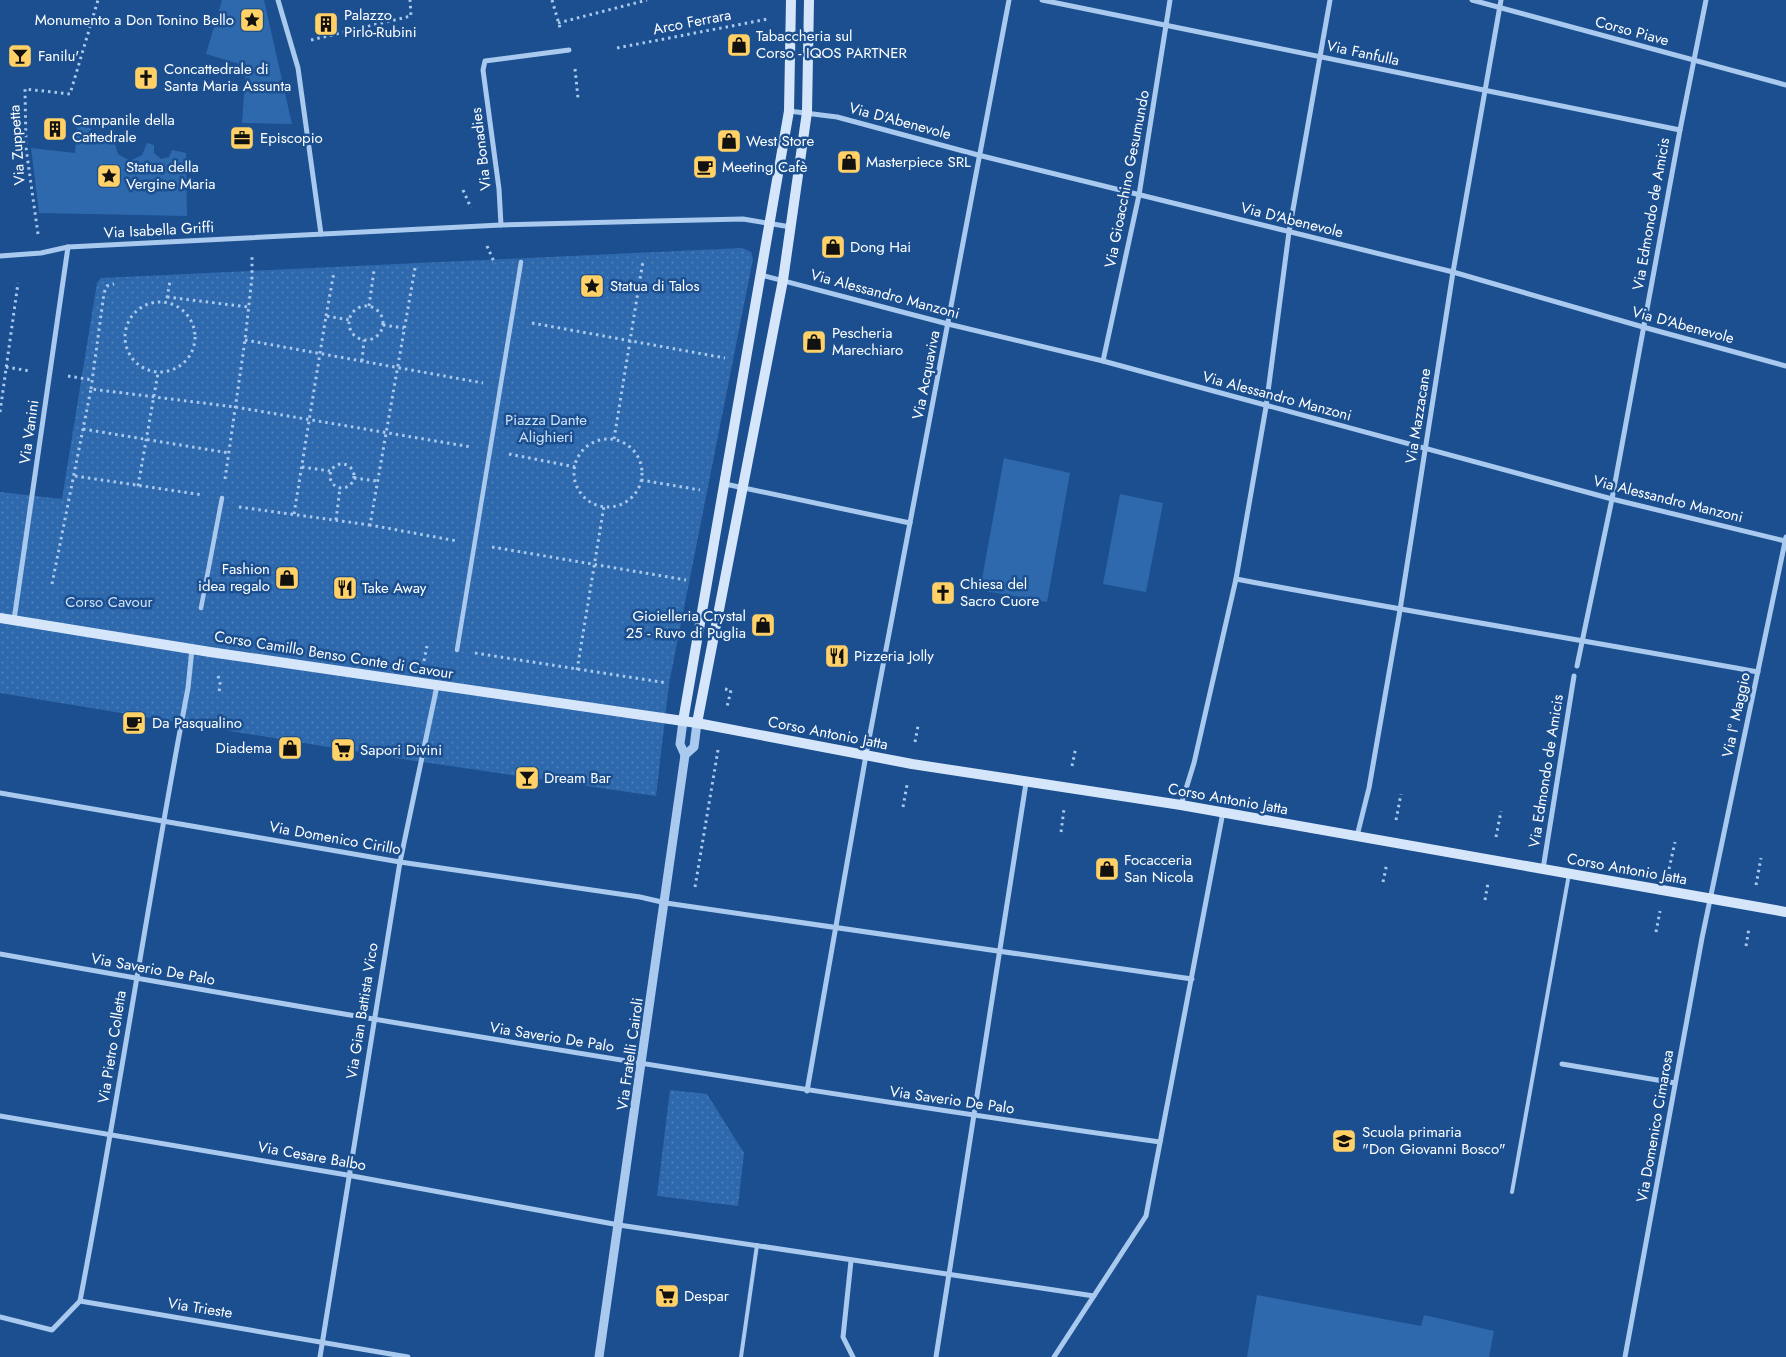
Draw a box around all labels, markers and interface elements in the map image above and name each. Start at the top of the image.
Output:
place label: Palazzo Pirlo-Rubini [344,4,417,43]
street label: Arco Ferrara [651,4,733,40]
place icon: Monumento a Don Tonino Bello [239,7,265,33]
place label: Monumento a Don Tonino Bello [35,9,234,31]
building icon: Palazzo Pirlo-Rubini [313,11,339,37]
street label: Corso Piave [1593,11,1672,51]
place label: Tabaccheria sul Corso - IQOS PARTNER [756,25,907,64]
shop icon: Tabaccheria sul Corso - IQOS PARTNER [726,32,752,58]
street label: Via Fanfulla [1325,35,1401,71]
bar icon: Fanilu' [7,43,33,69]
place label: Fanilu' [38,45,79,67]
place label: Concattedrale di Santa Maria Assunta [164,58,291,97]
church icon: Concattedrale di Santa Maria Assunta [133,65,159,91]
street label: Via Gioacchino Gesumundo [1099,88,1155,270]
street label: Via D'Abenevole [846,97,954,145]
street label: Via Zuppetta [3,104,31,186]
street label: Via Bonadies [465,106,497,192]
place label: Campanile della Cattedrale [72,109,175,148]
building icon: Campanile della Cattedrale [42,116,68,142]
office icon: Episcopio [229,125,255,151]
place label: Episcopio [260,127,323,149]
shop icon: West Store [716,128,742,154]
place label: West Store [746,130,814,152]
street label: Via Edmondo de Amicis [1627,136,1675,292]
shop icon: Masterpiece SRL [836,149,862,175]
place label: Masterpiece SRL [866,151,971,173]
cafe icon: Meeting Cafè [692,154,718,180]
place label: Statua della Vergine Maria [126,156,216,195]
place label: Meeting Cafè [722,156,808,178]
place icon: Statua della Vergine Maria [96,163,122,189]
street label: Via D'Abenevole [1238,197,1346,243]
street label: Via Isabella Griffi [103,216,215,244]
shop icon: Dong Hai [820,234,846,260]
place label: Dong Hai [850,236,911,258]
street label: Via Alessandro Manzoni [808,263,962,325]
place icon: Statua di Talos [579,273,605,299]
place label: Statua di Talos [610,275,700,297]
street label: Via D'Abenevole [1629,301,1737,349]
place label: Pescheria Marechiaro [832,322,903,361]
street label: Via Acquaviva [907,328,945,422]
shop icon: Pescheria Marechiaro [801,329,827,355]
street label: Via Alessandro Manzoni [1200,365,1354,427]
street label: Via Mazzacane [1400,366,1436,465]
street label: Via Vanini [14,398,44,466]
park label: Piazza Dante Alighieri [505,409,587,448]
street label: Via Alessandro Manzoni [1591,470,1745,528]
place label: Fashion idea regalo [198,558,270,597]
shop icon: Fashion idea regalo [274,565,300,591]
place label: Chiesa del Sacro Cuore [960,573,1039,612]
restaurant icon: Take Away [332,575,358,601]
place label: Take Away [362,577,427,599]
church icon: Chiesa del Sacro Cuore [930,580,956,606]
park label: Corso Cavour [65,591,154,613]
place label: Gioielleria Crystal 25 - Ruvo di Puglia [626,605,746,644]
shop icon: Gioielleria Crystal 25 - Ruvo di Puglia [750,612,776,638]
street label: Corso Camillo Benso Conte di Cavour [213,625,456,685]
restaurant icon: Pizzeria Jolly [824,643,850,669]
place label: Pizzeria Jolly [854,645,934,667]
street label: Via I° Maggio [1716,670,1756,760]
street label: Via Edmondo de Amicis [1523,693,1569,849]
cafe icon: Da Pasqualino [121,710,147,736]
street label: Corso Antonio Jatta [766,711,890,755]
place label: Da Pasqualino [152,712,242,734]
shop icon: Diadema [277,735,303,761]
place label: Diadema [215,737,272,759]
supermarket icon: Sapori Divini [330,737,356,763]
place label: Sapori Divini [360,739,442,761]
bar icon: Dream Bar [514,765,540,791]
place label: Dream Bar [544,767,612,789]
street label: Corso Antonio Jatta [1166,778,1290,820]
street label: Via Domenico Cirillo [267,816,403,860]
street label: Corso Antonio Jatta [1565,848,1689,890]
place label: Focacceria San Nicola [1124,849,1193,888]
shop icon: Focacceria San Nicola [1094,856,1120,882]
street label: Via Gian Battista Vico [340,941,384,1081]
street label: Via Saverio De Palo [89,947,217,991]
street label: Via Pietro Colletta [92,989,132,1105]
street label: Via Fratelli Cairoli [611,996,649,1112]
street label: Via Saverio De Palo [488,1016,616,1058]
street label: Via Domenico Cimarosa [1631,1048,1679,1204]
street label: Via Saverio De Palo [888,1080,1016,1120]
place label: Scuola primaria "Don Giovanni Bosco" [1362,1121,1506,1160]
school or university icon: Scuola primaria "Don Giovanni Bosco" [1331,1128,1357,1154]
street label: Via Cesare Balbo [256,1136,368,1176]
supermarket icon: Despar [654,1283,680,1309]
place label: Despar [684,1285,730,1307]
street label: Via Trieste [166,1292,234,1324]

